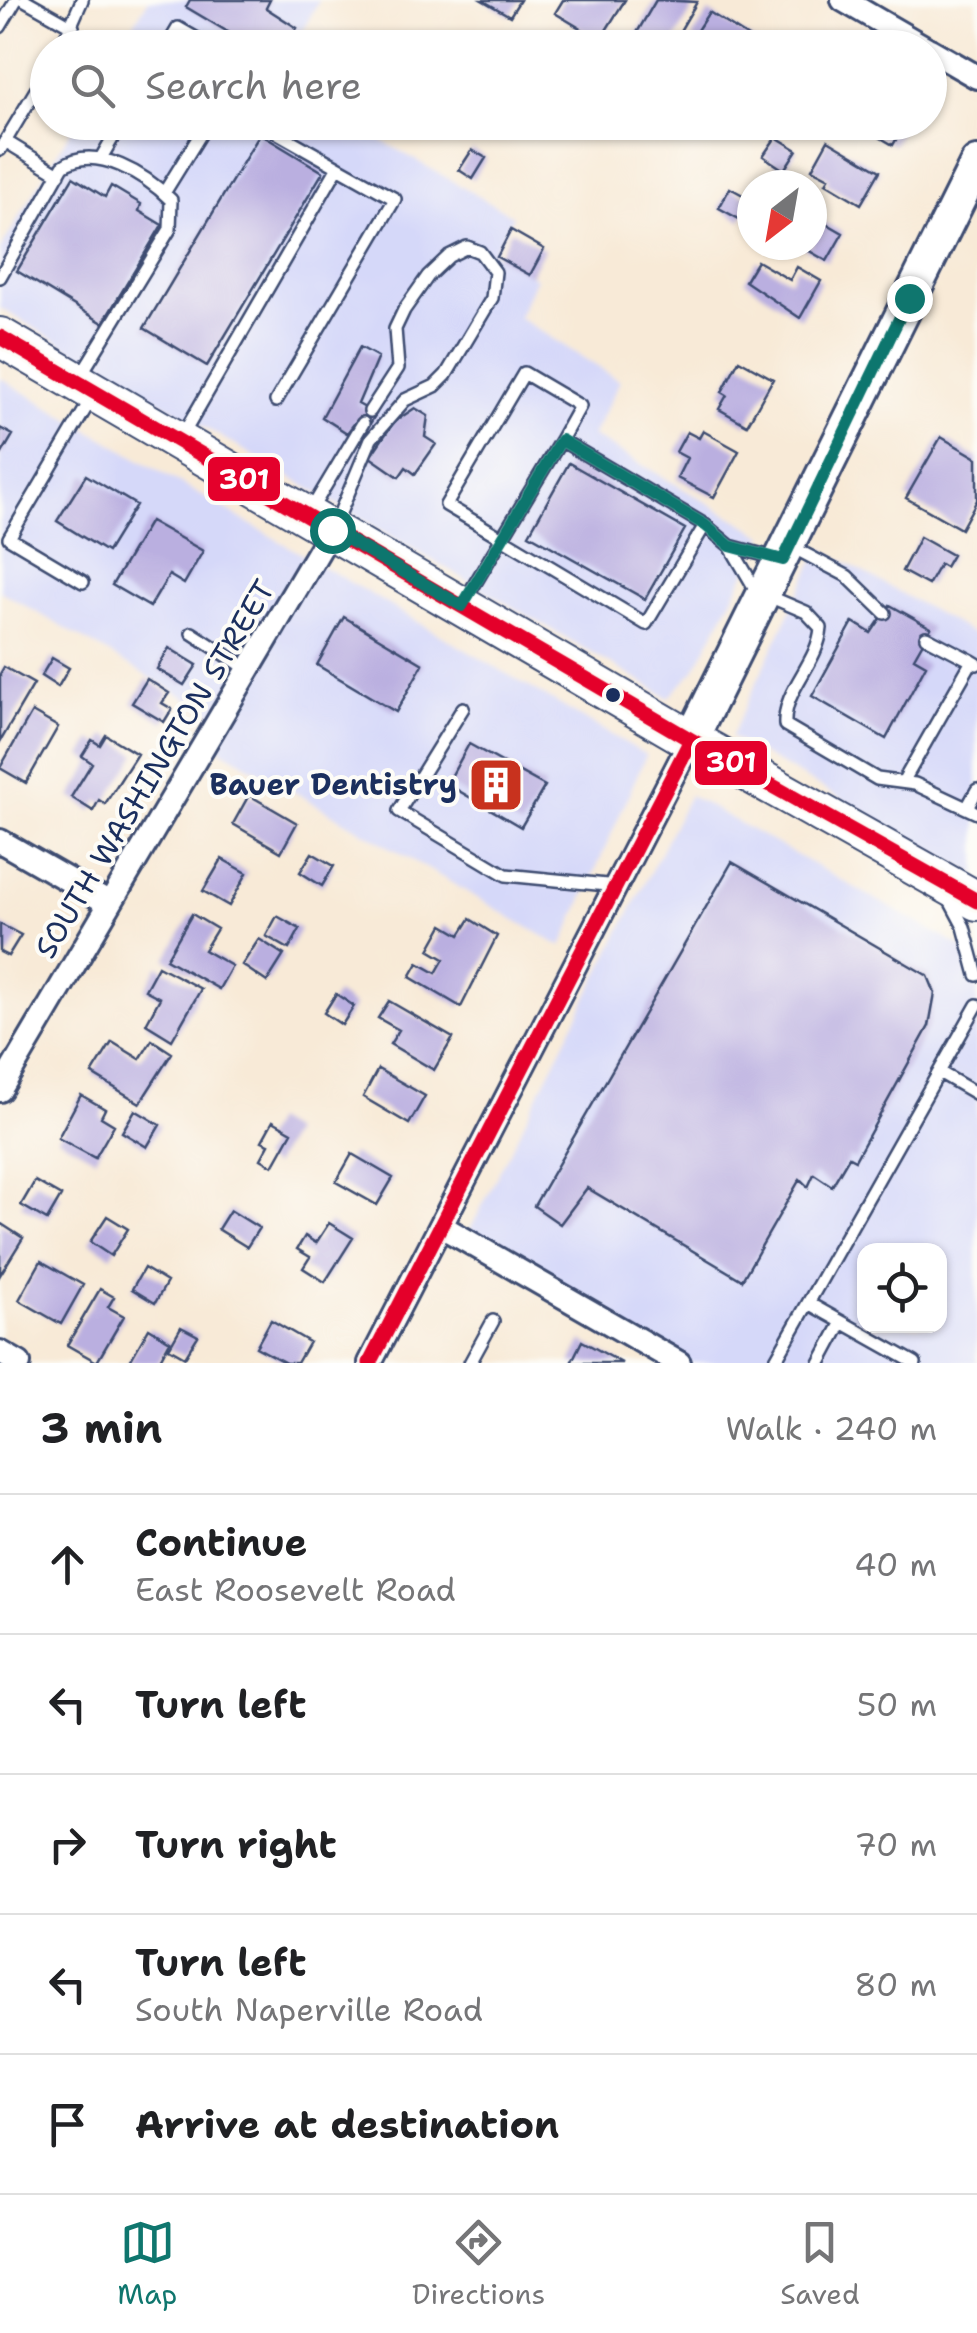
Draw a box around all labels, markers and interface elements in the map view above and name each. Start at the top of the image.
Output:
search box [30,30,947,140]
icon: search [65,58,120,113]
text: Search here [145,60,362,111]
north arrow [737,170,827,260]
route end [887,276,933,322]
line badge: 301 [206,455,282,503]
text: 301 [218,460,270,498]
route start [310,508,356,554]
street label: SOUTH WASHINGTON STREET [25,572,284,966]
unlabelled marker [603,685,623,705]
line badge: 301 [693,739,769,787]
text: 301 [705,743,757,781]
building icon: Bauer Dentistry [466,755,526,815]
place label: Bauer Dentistry [210,764,457,805]
map controls [857,1243,947,1333]
button: locate [857,1243,947,1333]
text: 3 min [40,1400,162,1456]
text: Walk · 240 m [725,1407,937,1450]
text: Continue [135,1517,307,1568]
icon: ahead [40,1537,95,1592]
text: 40 m [854,1543,937,1586]
text: East Roosevelt Road [135,1568,456,1611]
icon: left [40,1677,95,1732]
text: Turn left [135,1679,307,1730]
text: 50 m [857,1683,937,1726]
icon: right [40,1817,95,1872]
text: Turn right [135,1819,337,1870]
text: 70 m [854,1823,937,1866]
text: Turn left [135,1937,307,1988]
icon: left [40,1957,95,2012]
text: 80 m [854,1963,937,2006]
text: South Naperville Road [135,1988,483,2031]
icon: arrive [40,2097,95,2152]
text: Arrive at destination [135,2099,559,2150]
tab: Map [117,2215,177,2313]
tab: Directions [412,2215,545,2313]
tab: Saved [780,2215,860,2313]

